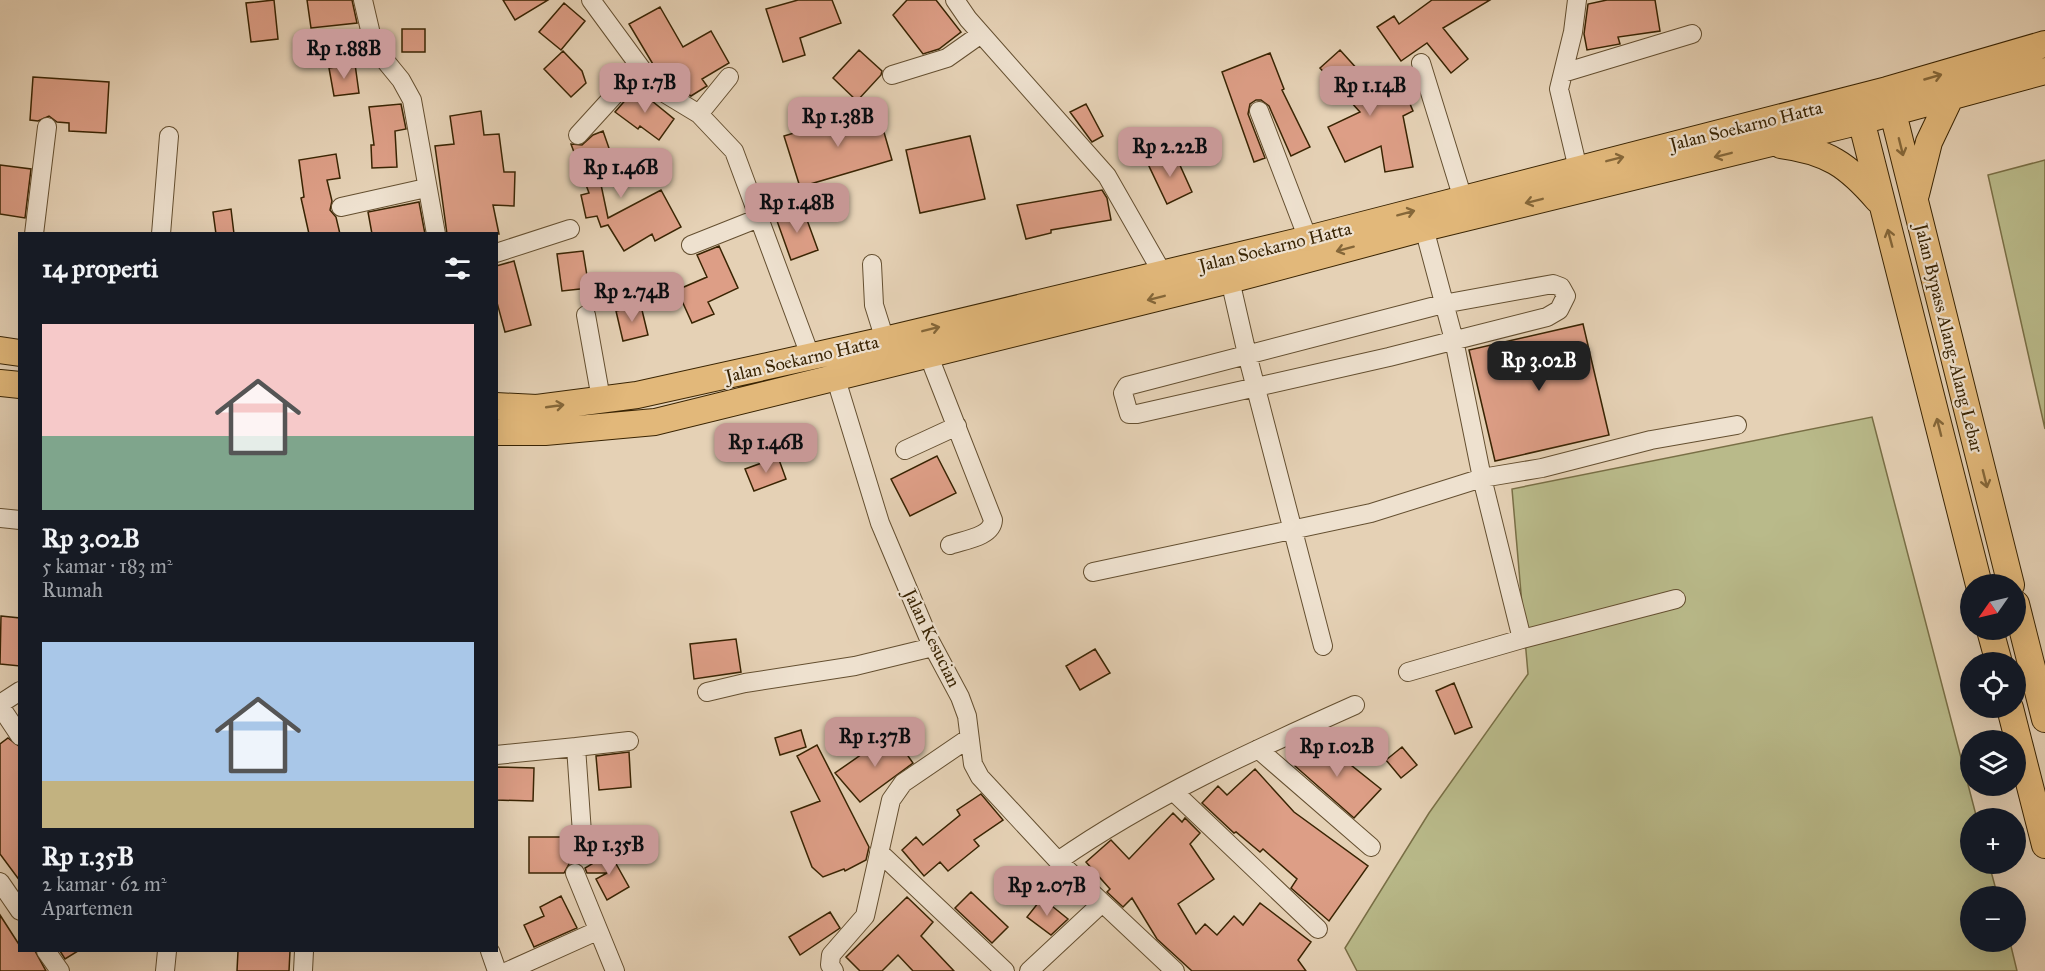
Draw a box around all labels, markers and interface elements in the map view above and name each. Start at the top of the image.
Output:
pin: Rp 1.88B [282,29,406,80]
text: Rp 1.88B [307,36,381,60]
pin: Rp 1.7B [590,63,700,114]
pin: Rp 1.14B [1308,66,1432,117]
text: Rp 1.7B [613,70,677,94]
one-way arrow [1923,71,1942,82]
text: Rp 1.14B [1334,73,1406,97]
street label: Jalan Soekarno Hatta [1665,96,1825,157]
pin: Rp 1.38B [776,97,900,148]
text: Rp 1.38B [802,104,874,128]
pin: Rp 2.22B [1108,127,1232,178]
text: Rp 2.22B [1132,134,1208,158]
one-way arrow [1896,137,1908,156]
pin: Rp 1.46B [559,148,683,199]
one-way arrow [1714,149,1733,161]
one-way arrow [1605,153,1624,165]
text: Rp 1.46B [583,155,659,179]
pin: Rp 1.48B [735,183,859,234]
text: Rp 1.48B [759,190,835,214]
one-way arrow [1524,196,1543,208]
one-way arrow [1396,207,1415,219]
street label: Jalan Soekarno Hatta [1194,217,1354,278]
street label: Jalan Bypass Alang-Alang Lebar [1908,219,1988,455]
one-way arrow [1883,229,1895,248]
one-way arrow [1336,244,1355,256]
text: 14 properti [42,252,158,284]
icon: filters [441,252,474,285]
pin: Rp 2.74B [570,272,694,323]
text: Rp 2.74B [594,279,670,303]
one-way arrow [1147,293,1166,305]
one-way arrow [921,322,940,334]
street label: Jalan Soekarno Hatta [721,331,881,389]
pin: Rp 3.02B [1477,341,1601,392]
text: Rp 3.02B [1501,348,1577,372]
icon: home [204,363,312,471]
one-way arrow [544,400,564,411]
one-way arrow [1932,417,1944,436]
pin: Rp 1.46B [704,423,828,474]
text: Rp 1.46B [728,430,804,454]
one-way arrow [1979,469,1991,488]
text: Rp 3.02B [42,522,140,554]
text: 5 kamar · 183 m² [42,554,173,578]
north arrow [1960,574,2026,640]
map controls [1960,574,2026,952]
text: Rumah [42,578,103,602]
street label: Jalan Kesucian [897,583,965,691]
button: locate [1960,652,2026,718]
icon: home [204,681,312,789]
pin: Rp 1.37B [813,717,937,768]
text: Rp 1.37B [839,724,911,748]
pin: Rp 1.02B [1275,727,1399,778]
button: layers [1960,730,2026,796]
text: Rp 1.02B [1299,734,1375,758]
button: + [1960,808,2026,874]
pin: Rp 1.35B [547,825,671,876]
text: Rp 1.35B [574,832,644,856]
text: Rp 1.35B [42,840,134,872]
pin: Rp 2.07B [985,866,1109,917]
text: 2 kamar · 62 m² [42,872,167,896]
text: Rp 2.07B [1008,873,1086,897]
button: − [1960,886,2026,952]
text: Apartemen [42,896,133,920]

